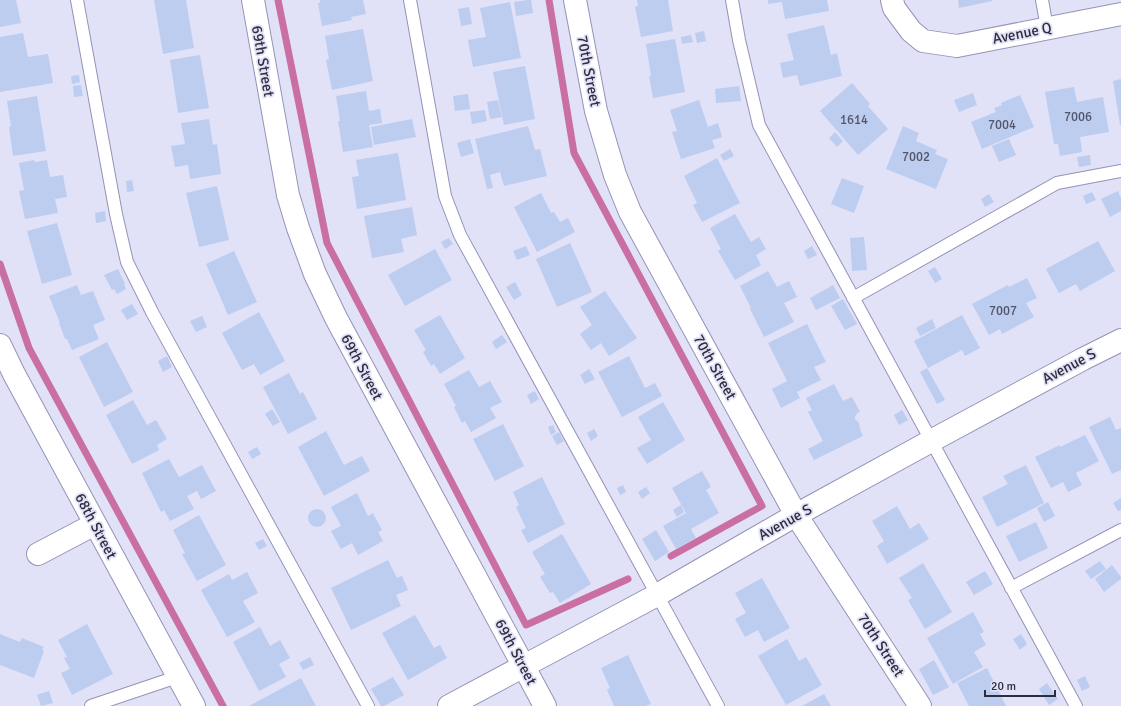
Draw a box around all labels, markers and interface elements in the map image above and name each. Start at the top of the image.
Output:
street label: Avenue Q [991,18,1053,48]
street label: 69th Street [248,24,278,98]
street label: 70th Street [573,34,605,108]
house number: 7006 [1064,109,1092,125]
house number: 1614 [840,112,868,128]
house number: 7004 [988,117,1016,133]
house number: 7002 [902,149,930,165]
house number: 7007 [989,303,1017,319]
street label: 69th Street [337,331,387,403]
street label: 70th Street [690,331,740,403]
street label: Avenue S [1039,344,1099,388]
street label: 68th Street [71,490,121,562]
street label: Avenue S [755,500,815,544]
street label: 70th Street [854,610,908,680]
street label: 69th Street [491,616,541,688]
scale bar [985,672,1055,698]
text: 20 m [991,679,1016,694]

